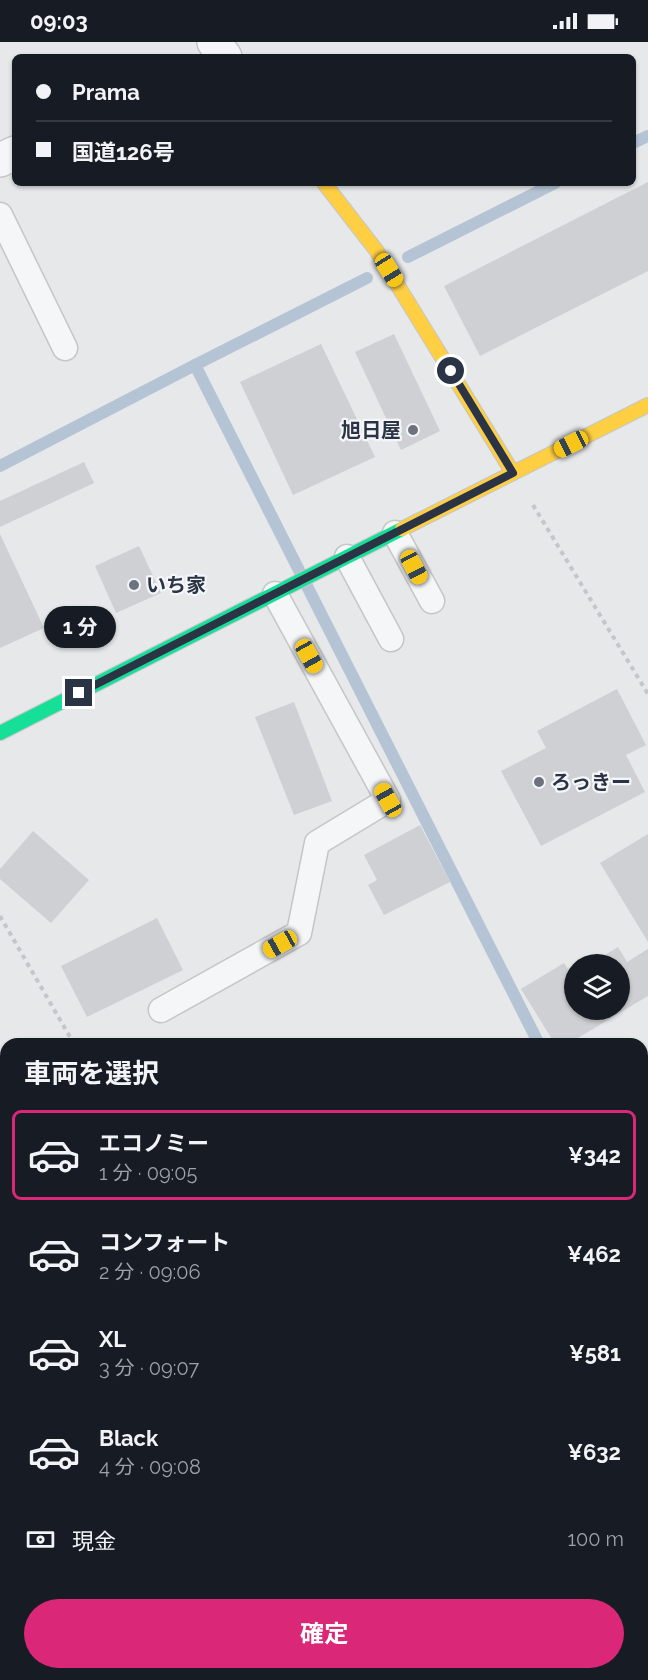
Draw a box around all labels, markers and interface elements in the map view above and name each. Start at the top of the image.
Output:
text: 09:03 [30,8,88,34]
text: Prama [72,79,140,105]
text: 国道126号 [72,139,175,165]
car [372,250,406,290]
route start [437,357,464,384]
place label: 旭日屋 [341,418,401,442]
marker: 旭日屋 [406,423,420,437]
car [551,428,591,460]
car [398,547,430,587]
place label: いち家 [146,573,206,597]
marker: いち家 [127,578,141,592]
callout: 1 分 [43,606,115,648]
text: 1 分 [63,615,97,639]
car [292,636,326,676]
route end [65,679,92,706]
place label: ろっきー [551,770,631,794]
marker: ろっきー [532,775,546,789]
car [371,780,405,820]
car [260,927,300,961]
map controls [564,954,630,1020]
button: layers [564,954,630,1020]
text: 車両を選択 [24,1058,159,1089]
icon: car [27,1128,81,1182]
text: エコノミー [99,1130,209,1156]
text: ¥342 [568,1142,621,1168]
text: 1 分 · 09:05 [99,1161,198,1185]
icon: car [27,1227,81,1281]
text: コンフォート [99,1229,230,1255]
text: ¥462 [567,1241,621,1267]
text: 2 分 · 09:06 [99,1260,201,1284]
icon: car [27,1326,81,1380]
text: XL [99,1326,126,1352]
text: ¥581 [569,1340,621,1366]
text: 3 分 · 09:07 [99,1356,199,1380]
icon: car [27,1425,81,1479]
text: Black [99,1425,158,1451]
text: ¥632 [567,1439,621,1465]
text: 4 分 · 09:08 [99,1455,201,1479]
icon: cash [24,1523,57,1556]
text: 100 m [567,1527,624,1551]
text: 現金 [72,1528,116,1554]
button: 確定 [24,1599,624,1668]

